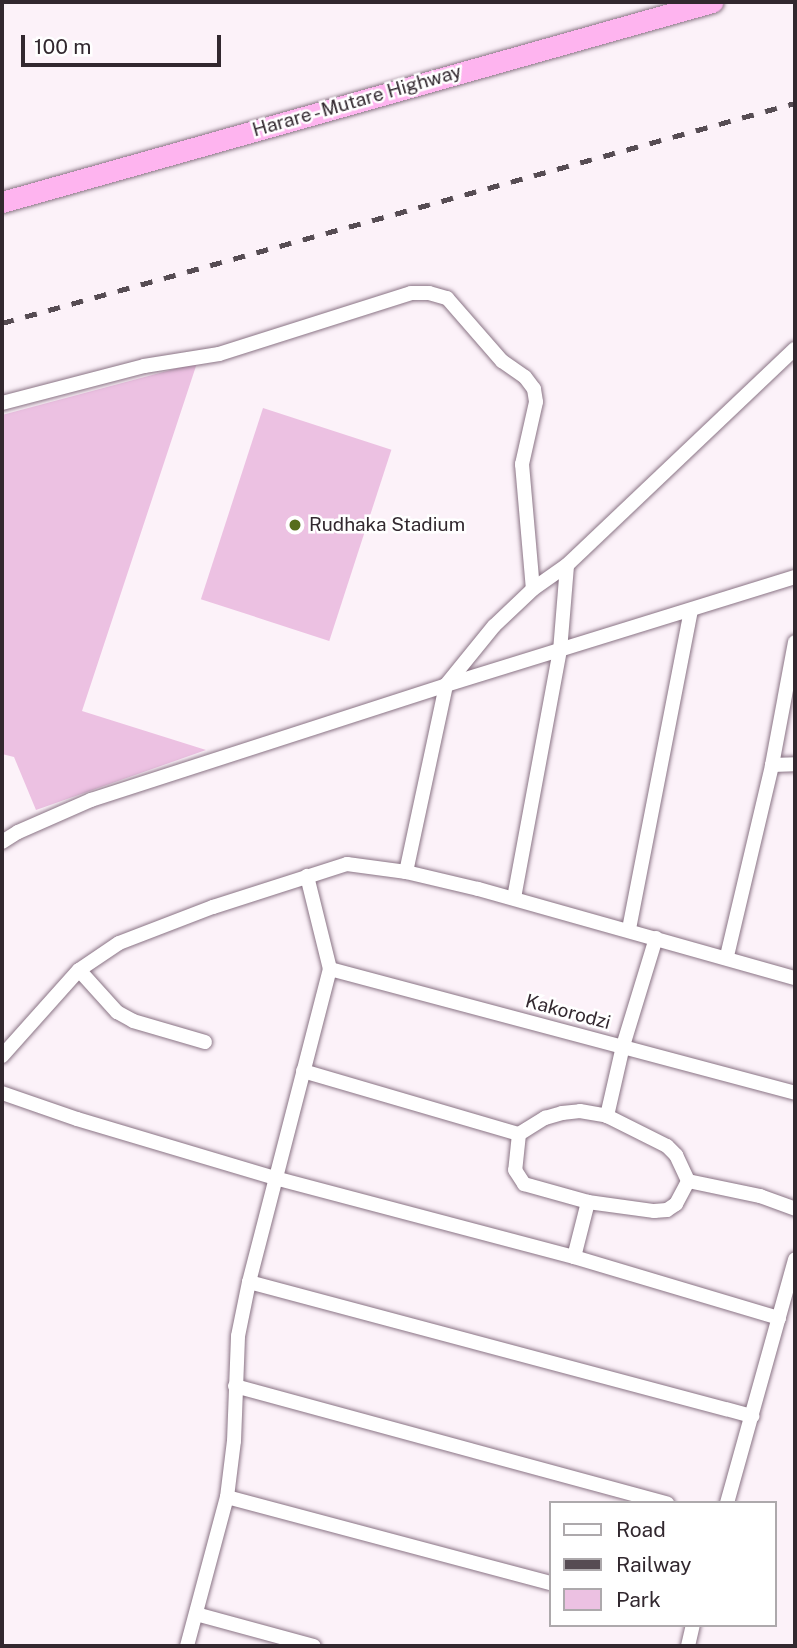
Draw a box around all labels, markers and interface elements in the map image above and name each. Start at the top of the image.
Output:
scale bar [24,21,224,65]
text: 100 m [34,34,91,59]
street label: Harare - Mutare Highway [247,59,467,143]
place label: Rudhaka Stadium [309,514,465,536]
marker: Rudhaka Stadium [287,517,303,533]
street label: Kakorodzi [523,990,613,1034]
legend [548,1501,776,1627]
text: Road [616,1517,666,1542]
text: Railway [616,1552,692,1577]
text: Park [616,1587,661,1612]

